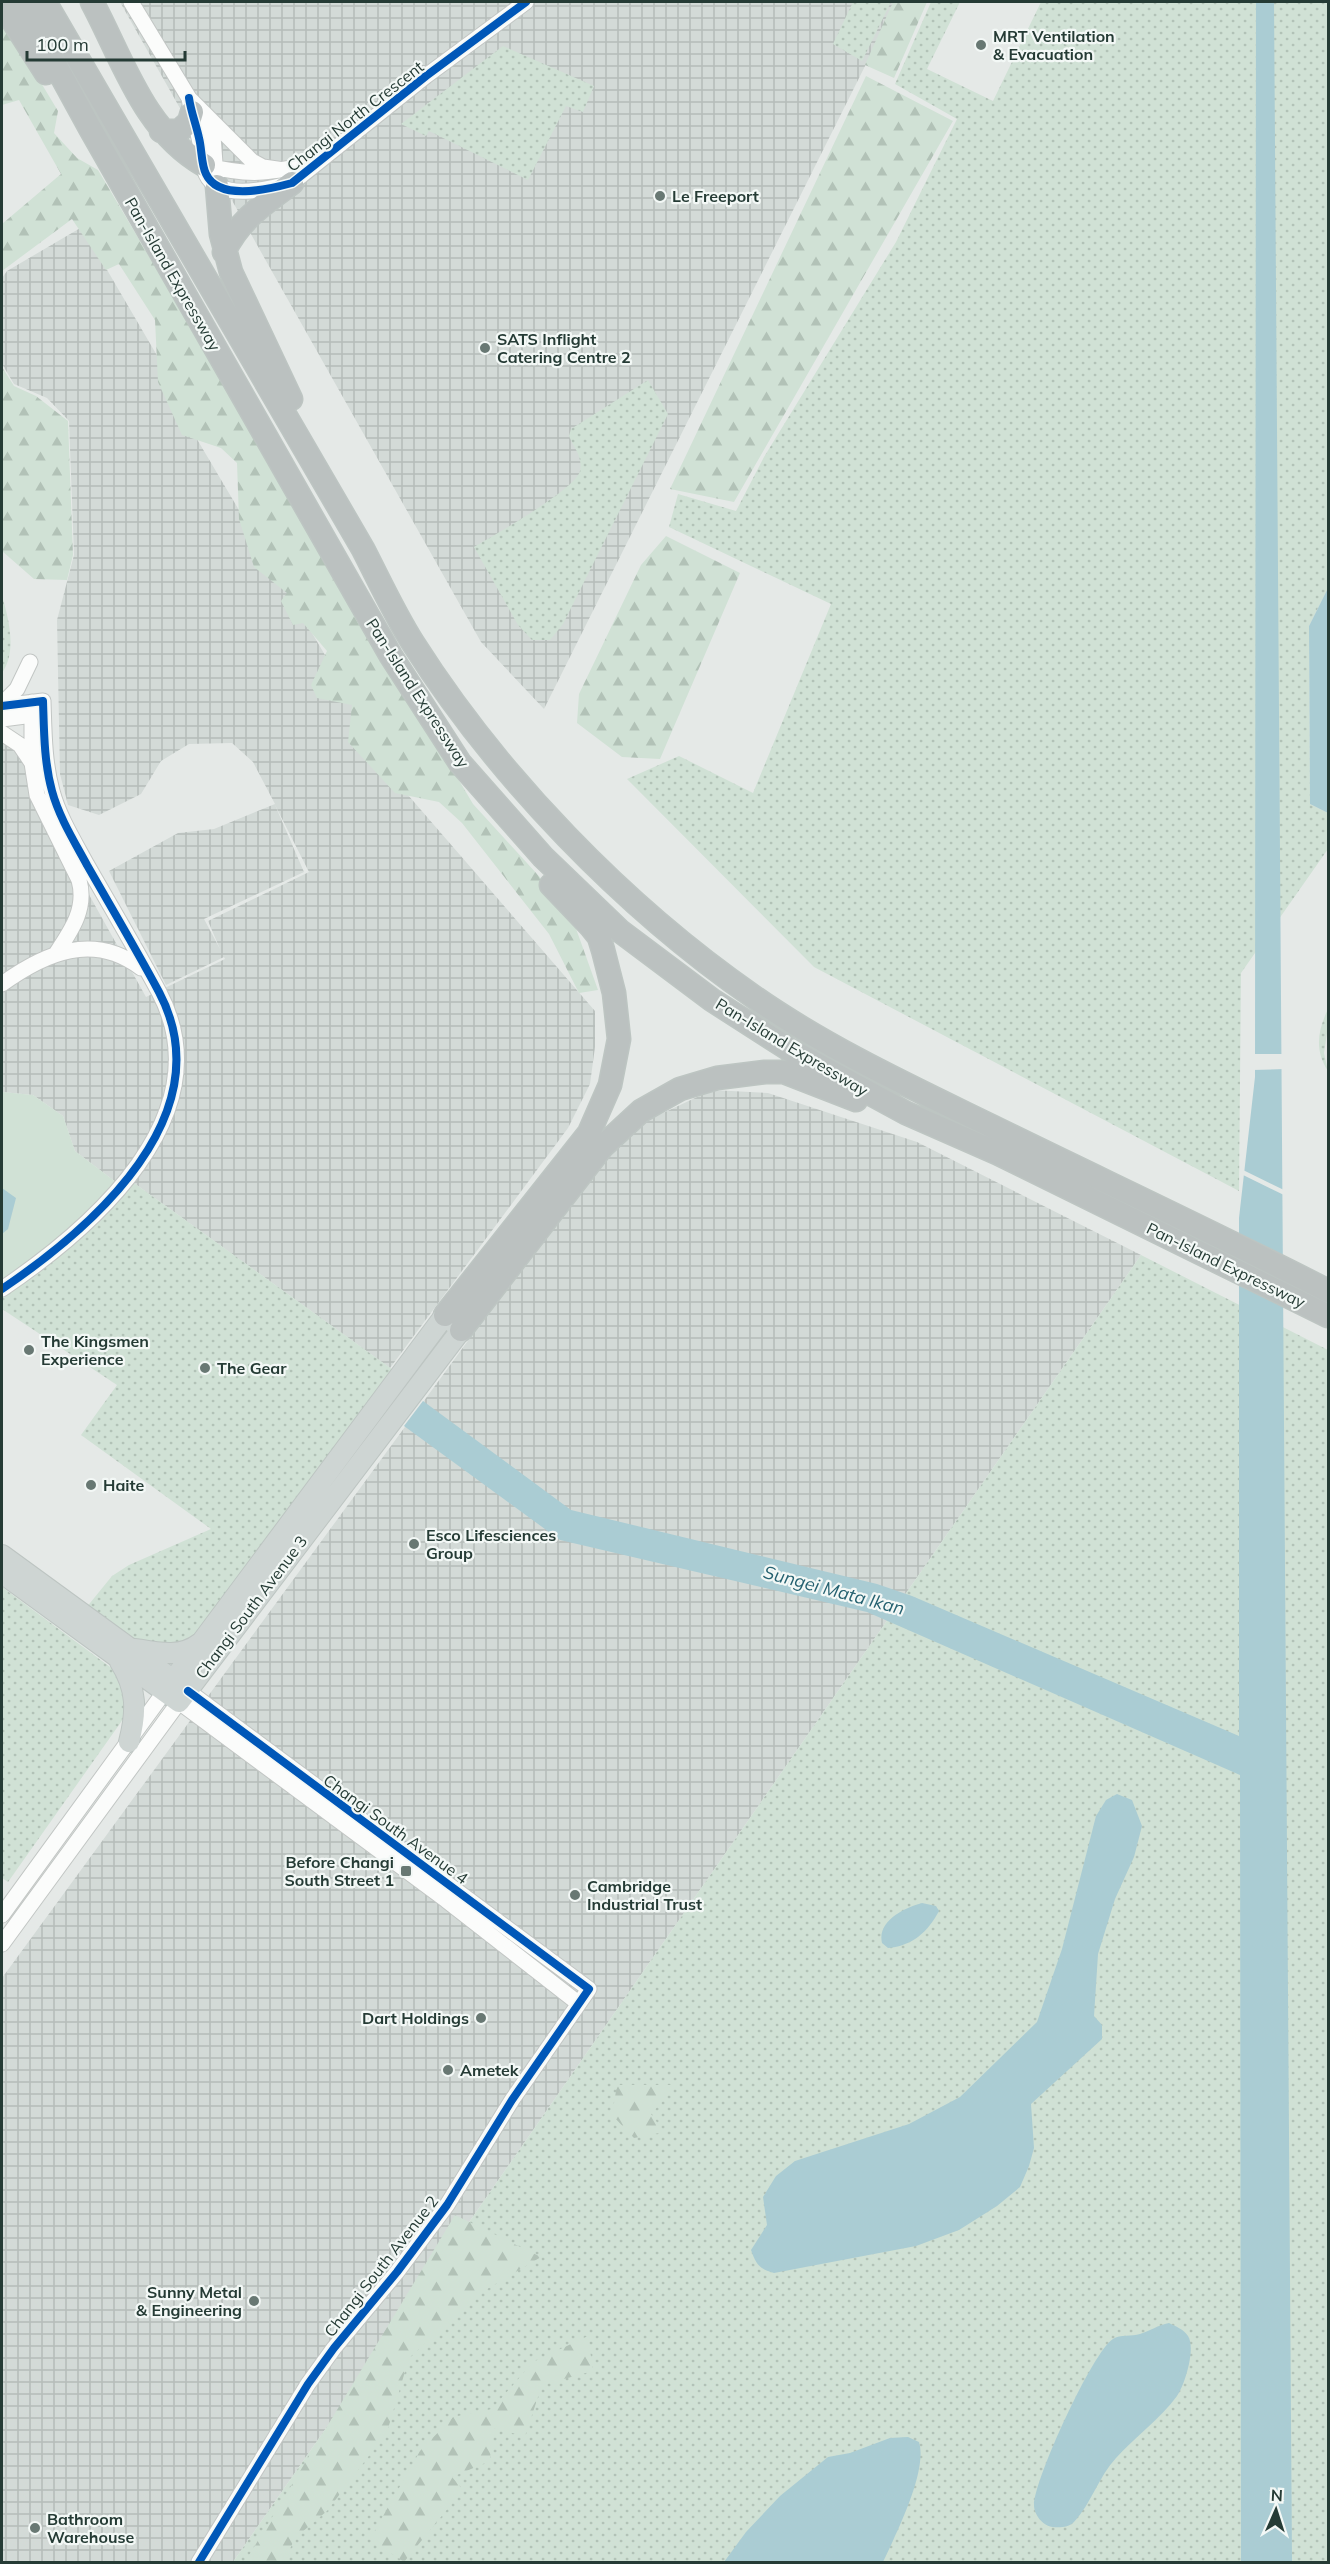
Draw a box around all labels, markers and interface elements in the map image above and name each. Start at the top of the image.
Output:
scale bar [27,24,184,62]
place label: MRT Ventilation & Evacuation [993,26,1115,64]
text: 100 m [36,33,89,56]
marker: MRT Ventilation & Evacuation [974,38,988,52]
street label: Changi North Crescent [283,56,428,176]
place label: Le Freeport [672,186,759,206]
marker: Le Freeport [653,189,667,203]
street label: Pan-Island Expressway [121,194,225,355]
place label: SATS Inflight Catering Centre 2 [497,329,631,367]
marker: SATS Inflight Catering Centre 2 [478,341,492,355]
street label: Pan-Island Expressway [362,615,474,772]
street label: Pan-Island Expressway [712,994,872,1101]
street label: Pan-Island Expressway [1143,1218,1309,1312]
place label: The Kingsmen Experience [41,1331,149,1369]
marker: The Kingsmen Experience [22,1343,36,1357]
place label: The Gear [217,1358,287,1378]
marker: The Gear [198,1361,212,1375]
place label: Haite [103,1475,144,1495]
marker: Haite [84,1478,98,1492]
place label: Esco Lifesciences Group [426,1525,556,1563]
street label: Changi South Avenue 3 [191,1532,311,1682]
marker: Esco Lifesciences Group [407,1537,421,1551]
water label: Sungei Mata Ikan [761,1560,907,1620]
street label: Changi South Avenue 4 [320,1770,473,1888]
place label: Before Changi South Street 1 [285,1852,394,1890]
marker: Before Changi South Street 1 [399,1864,413,1878]
place label: Cambridge Industrial Trust [587,1876,702,1914]
marker: Cambridge Industrial Trust [568,1888,582,1902]
place label: Dart Holdings [362,2008,469,2028]
marker: Dart Holdings [474,2011,488,2025]
place label: Ametek [460,2060,520,2080]
marker: Ametek [441,2063,455,2077]
street label: Changi South Avenue 2 [320,2191,442,2341]
place label: Sunny Metal & Engineering [136,2282,242,2320]
marker: Sunny Metal & Engineering [247,2294,261,2308]
north arrow [1246,2480,1306,2540]
text: N [1270,2485,1283,2505]
place label: Bathroom Warehouse [47,2509,134,2547]
marker: Bathroom Warehouse [28,2521,42,2535]

